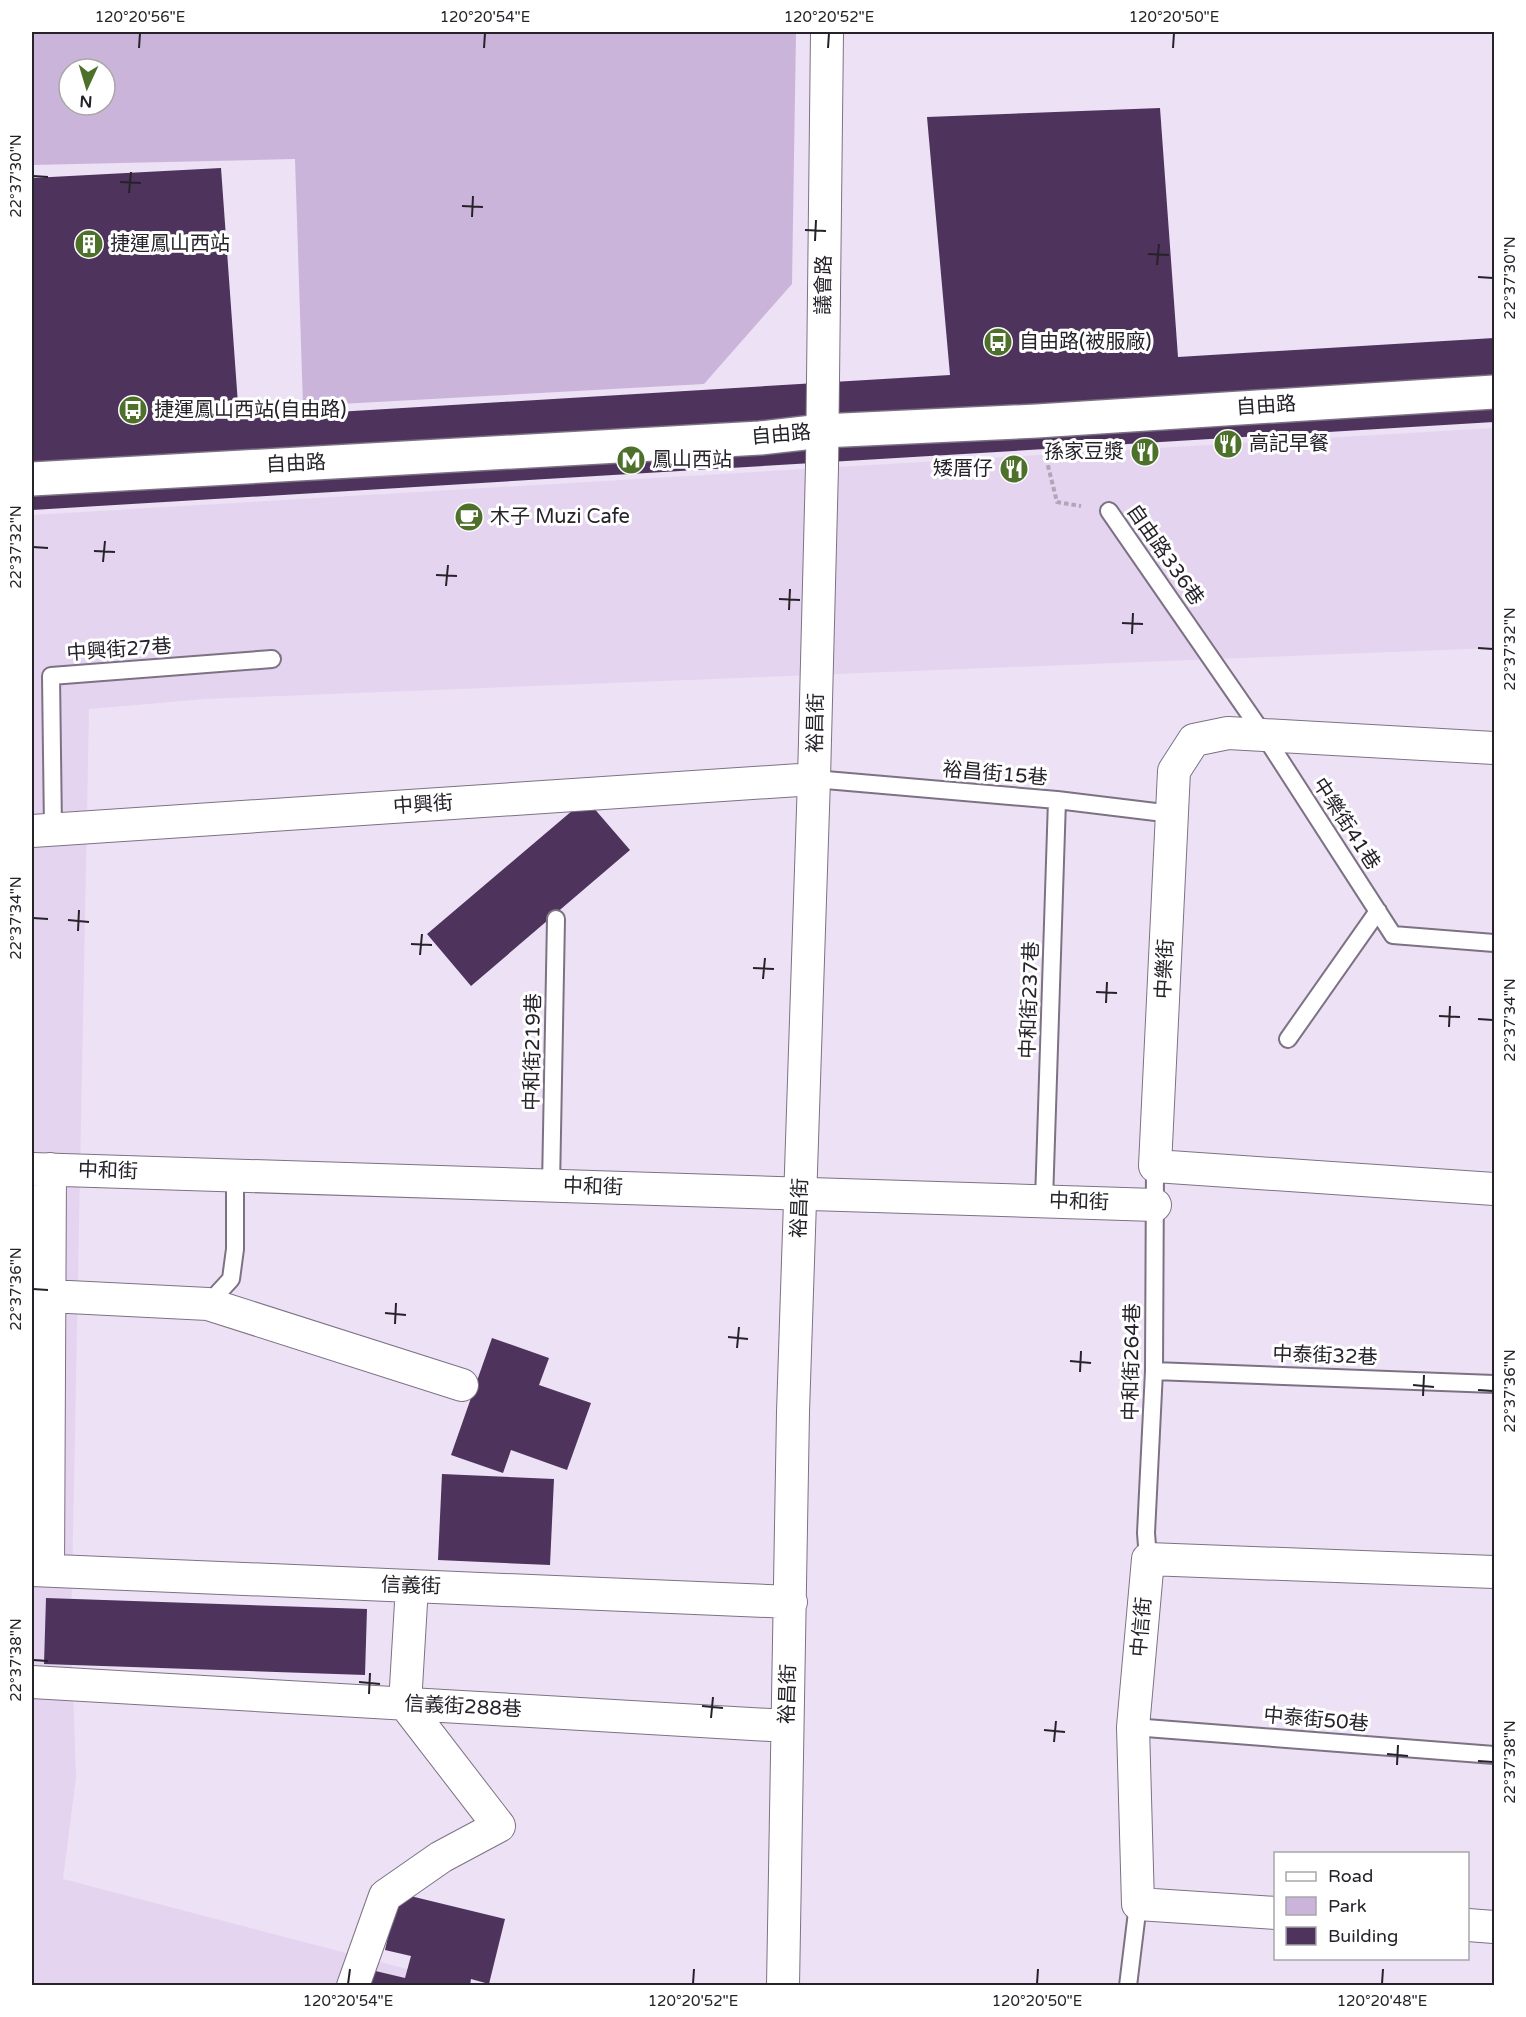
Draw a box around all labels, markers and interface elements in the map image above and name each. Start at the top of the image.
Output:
text: 120°20'56"E [95,8,185,26]
text: 120°20'54"E [440,8,530,26]
text: 120°20'52"E [784,8,874,26]
text: 120°20'50"E [1129,8,1219,26]
north arrow [57,57,117,117]
text: N [79,91,93,111]
text: 22°37'30"N [7,134,25,218]
building icon: 捷運鳳山西站 [73,228,105,260]
place label: 捷運鳳山西站 [110,232,230,256]
text: 22°37'30"N [1501,236,1519,320]
street label: 議會路 [811,255,837,315]
bus stop icon: 自由路(被服廠) [982,326,1014,358]
place label: 自由路(被服廠) [1019,330,1151,354]
street label: 自由路 [1235,392,1297,420]
bus stop icon: 捷運鳳山西站(自由路) [117,394,149,426]
place label: 捷運鳳山西站(自由路) [154,398,346,422]
street label: 自由路 [750,420,812,450]
restaurant icon: 高記早餐 [1212,428,1244,460]
place label: 高記早餐 [1249,432,1329,456]
restaurant icon: 孫家豆漿 [1129,436,1161,468]
place label: 孫家豆漿 [1044,440,1124,464]
metro station icon: 鳳山西站 [615,444,647,476]
place label: 鳳山西站 [652,448,732,472]
street label: 自由路 [265,450,327,478]
restaurant icon: 矮厝仔 [998,453,1030,485]
place label: 矮厝仔 [933,457,993,481]
street label: 自由路336巷 [1121,500,1209,610]
cafe icon: 木子 Muzi Cafe [453,501,485,533]
text: 22°37'32"N [7,505,25,589]
place label: 木子 Muzi Cafe [490,505,630,529]
text: 22°37'32"N [1501,607,1519,691]
street label: 中興街27巷 [66,634,172,666]
street label: 裕昌街 [803,693,829,753]
street label: 裕昌街15巷 [942,757,1048,791]
street label: 中樂街41巷 [1307,773,1385,875]
street label: 中興街 [392,791,454,819]
text: 22°37'34"N [7,876,25,960]
street label: 中樂街 [1151,938,1179,1000]
street label: 中和街237巷 [1016,941,1044,1059]
text: 22°37'34"N [1501,978,1519,1062]
street label: 中和街219巷 [520,993,546,1111]
street label: 中和街 [78,1158,138,1184]
street label: 中和街 [563,1174,623,1200]
street label: 裕昌街 [787,1178,813,1238]
street label: 中和街 [1049,1189,1109,1215]
text: 22°37'36"N [7,1247,25,1331]
street label: 中和街264巷 [1119,1303,1145,1421]
street label: 中泰街32巷 [1272,1342,1378,1370]
text: 22°37'36"N [1501,1349,1519,1433]
street label: 信義街 [381,1573,441,1599]
street label: 中信街 [1127,1596,1157,1658]
text: 22°37'38"N [7,1618,25,1702]
street label: 裕昌街 [775,1664,801,1724]
street label: 信義街288巷 [404,1692,522,1722]
street label: 中泰街50巷 [1263,1703,1369,1737]
text: 22°37'38"N [1501,1720,1519,1804]
legend [1274,1852,1469,1960]
text: Road [1328,1865,1373,1887]
text: Park [1328,1895,1367,1917]
text: Building [1328,1925,1398,1947]
text: 120°20'54"E [303,1992,393,2010]
text: 120°20'52"E [648,1992,738,2010]
text: 120°20'50"E [992,1992,1082,2010]
text: 120°20'48"E [1337,1992,1427,2010]

